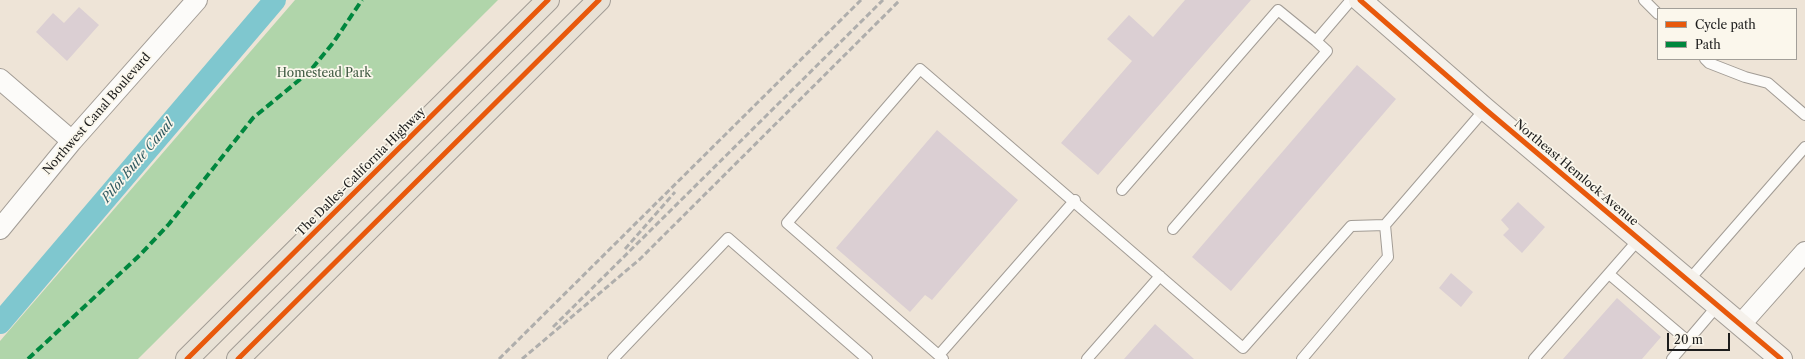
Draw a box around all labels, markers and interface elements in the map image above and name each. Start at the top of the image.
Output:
legend [1657,8,1797,60]
text: Cycle path [1695,17,1756,32]
text: Path [1695,37,1721,52]
street label: Northwest Canal Boulevard [40,50,154,178]
park label: Homestead Park [277,67,371,81]
street label: The Dalles-California Highway [293,104,429,240]
water label: Pilot Butte Canal [99,116,177,206]
street label: Northeast Hemlock Avenue [1511,117,1641,229]
scale bar [1669,325,1732,351]
text: 20 m [1674,332,1703,347]

